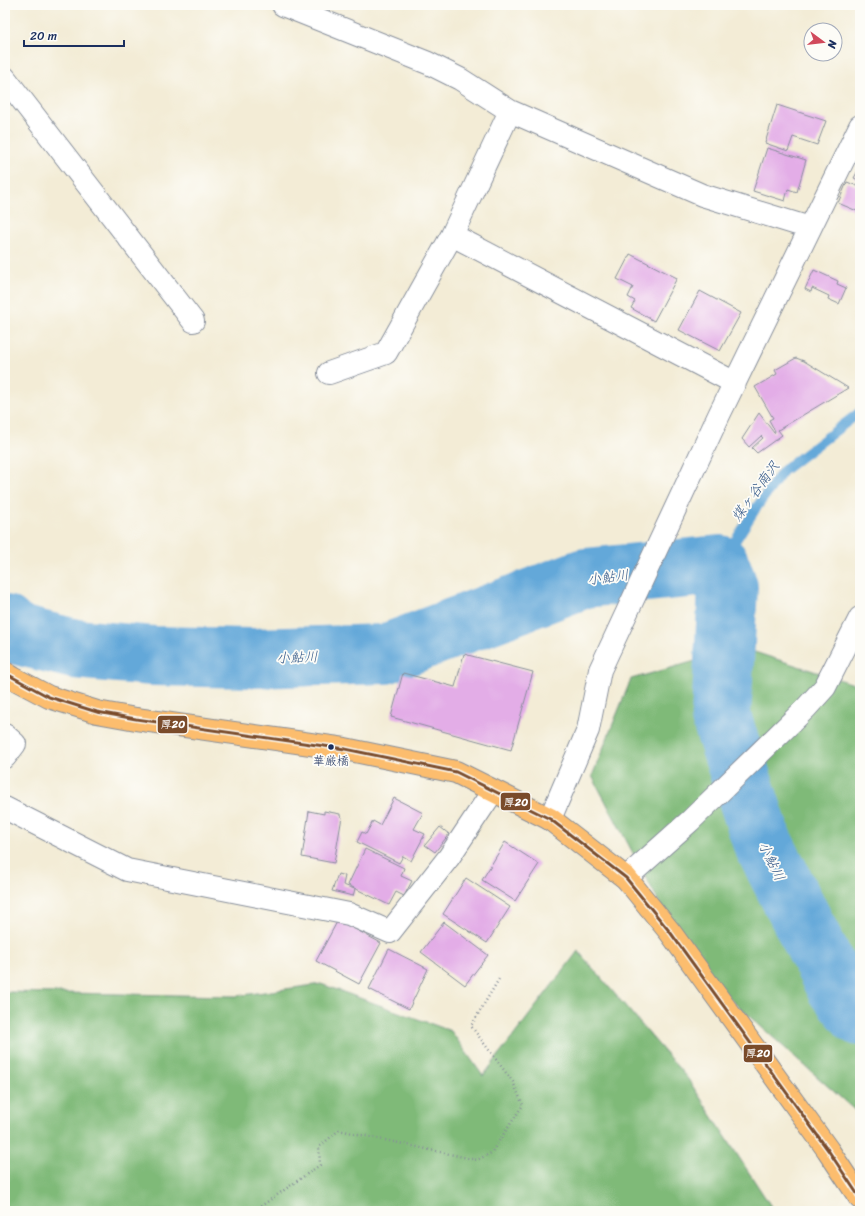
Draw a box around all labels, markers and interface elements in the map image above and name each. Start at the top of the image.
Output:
scale bar [24,22,124,48]
north arrow [803,22,843,62]
text: 20 m [30,25,57,47]
text: N [822,37,843,51]
water label: 煤ヶ谷南沢 [725,455,787,527]
water label: 小鮎川 [586,563,630,592]
water label: 小鮎川 [276,644,318,671]
line badge: 厚20 [157,715,188,734]
text: 厚20 [161,715,185,734]
marker: 華厳橋 [326,742,336,752]
place label: 華厳橋 [313,750,349,772]
line badge: 厚20 [500,792,531,811]
text: 厚20 [504,793,528,812]
water label: 小鮎川 [751,837,792,886]
line badge: 厚20 [743,1044,773,1063]
text: 厚20 [746,1044,770,1063]

